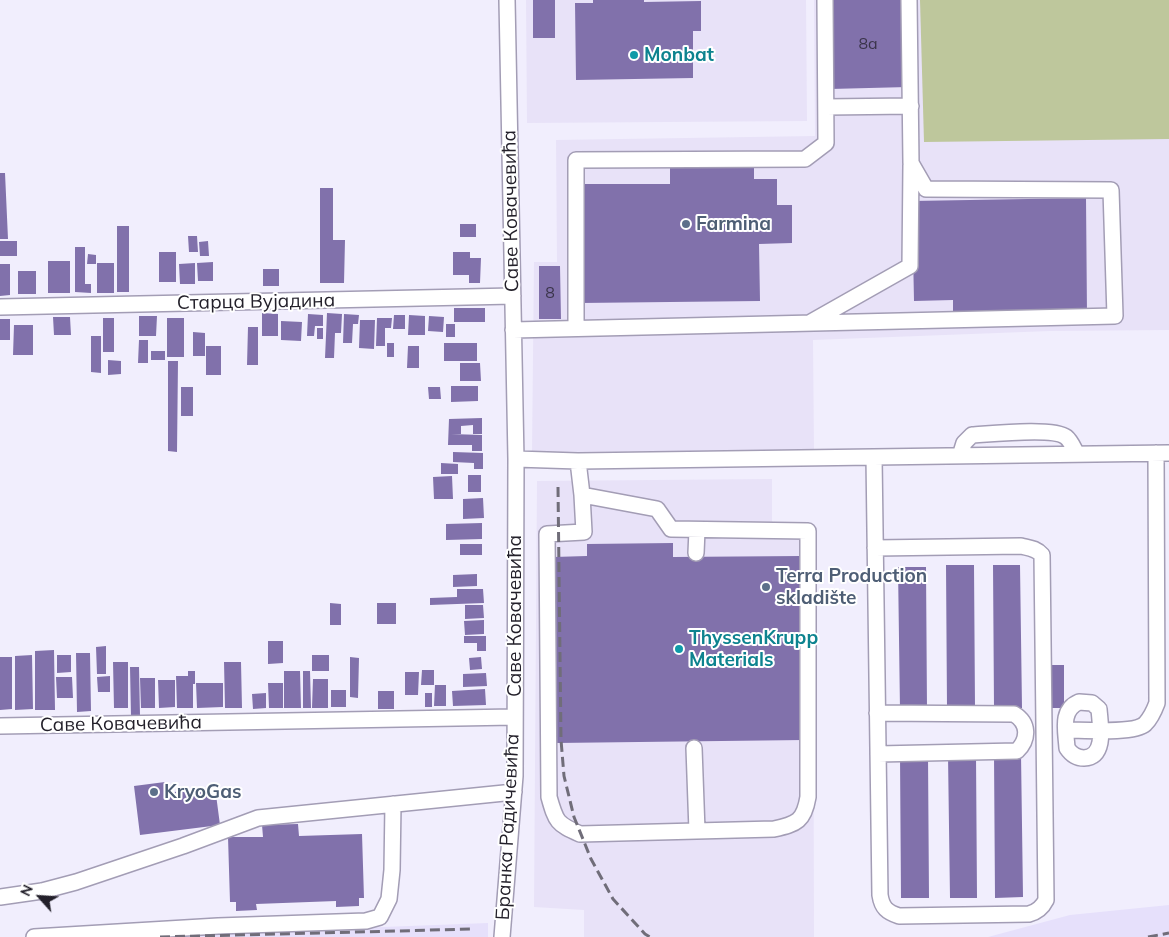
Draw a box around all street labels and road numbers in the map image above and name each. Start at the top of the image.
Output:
street label: Саве Ковачевића [498,130,524,292]
street label: Старца Вујадина [177,289,335,315]
street label: Саве Ковачевића [504,535,526,697]
street label: Саве Ковачевића [40,711,202,737]
street label: Бранка Радичевића [492,733,524,921]

